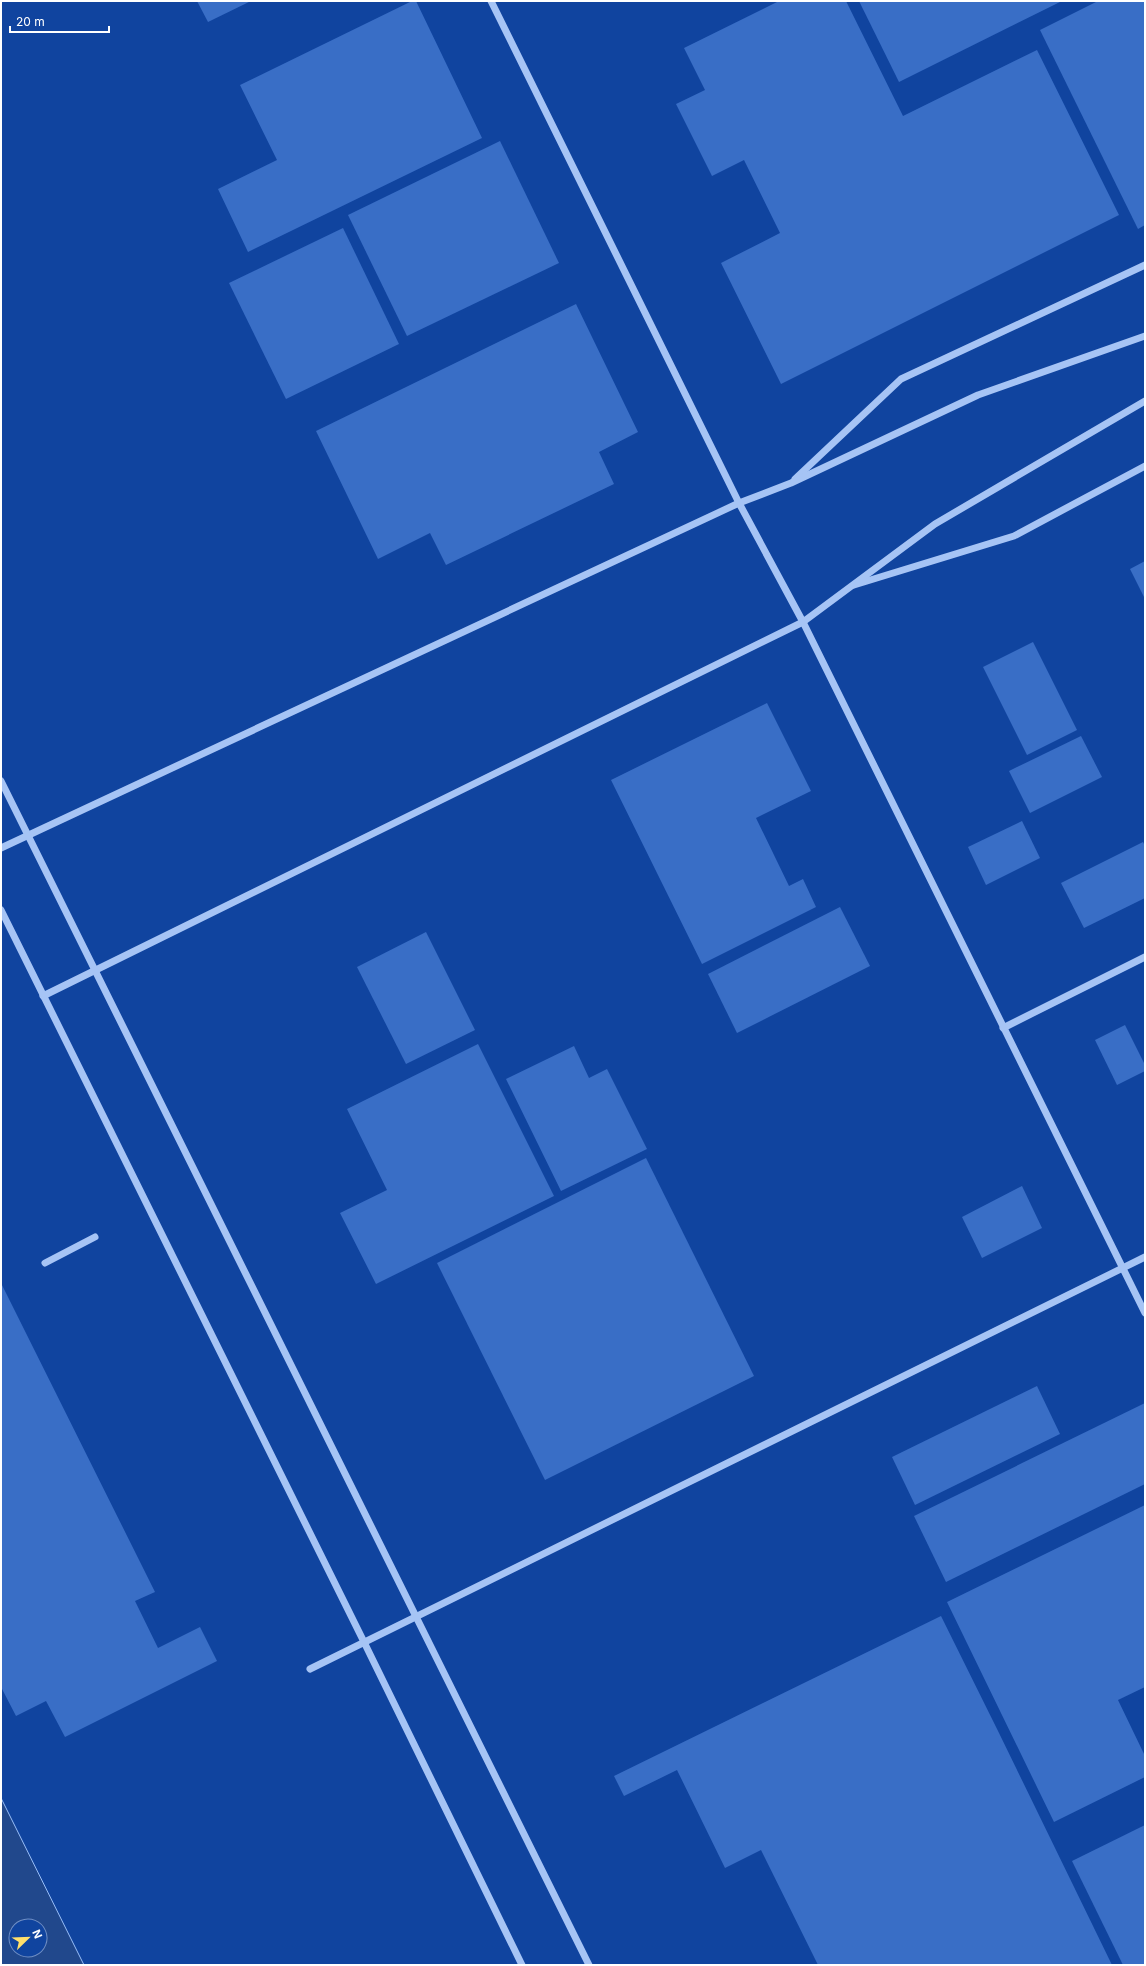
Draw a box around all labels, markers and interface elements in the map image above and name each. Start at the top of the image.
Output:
scale bar [10,8,109,34]
text: 20 m [16,14,45,29]
north arrow [8,1918,48,1958]
text: N [29,1927,45,1941]

